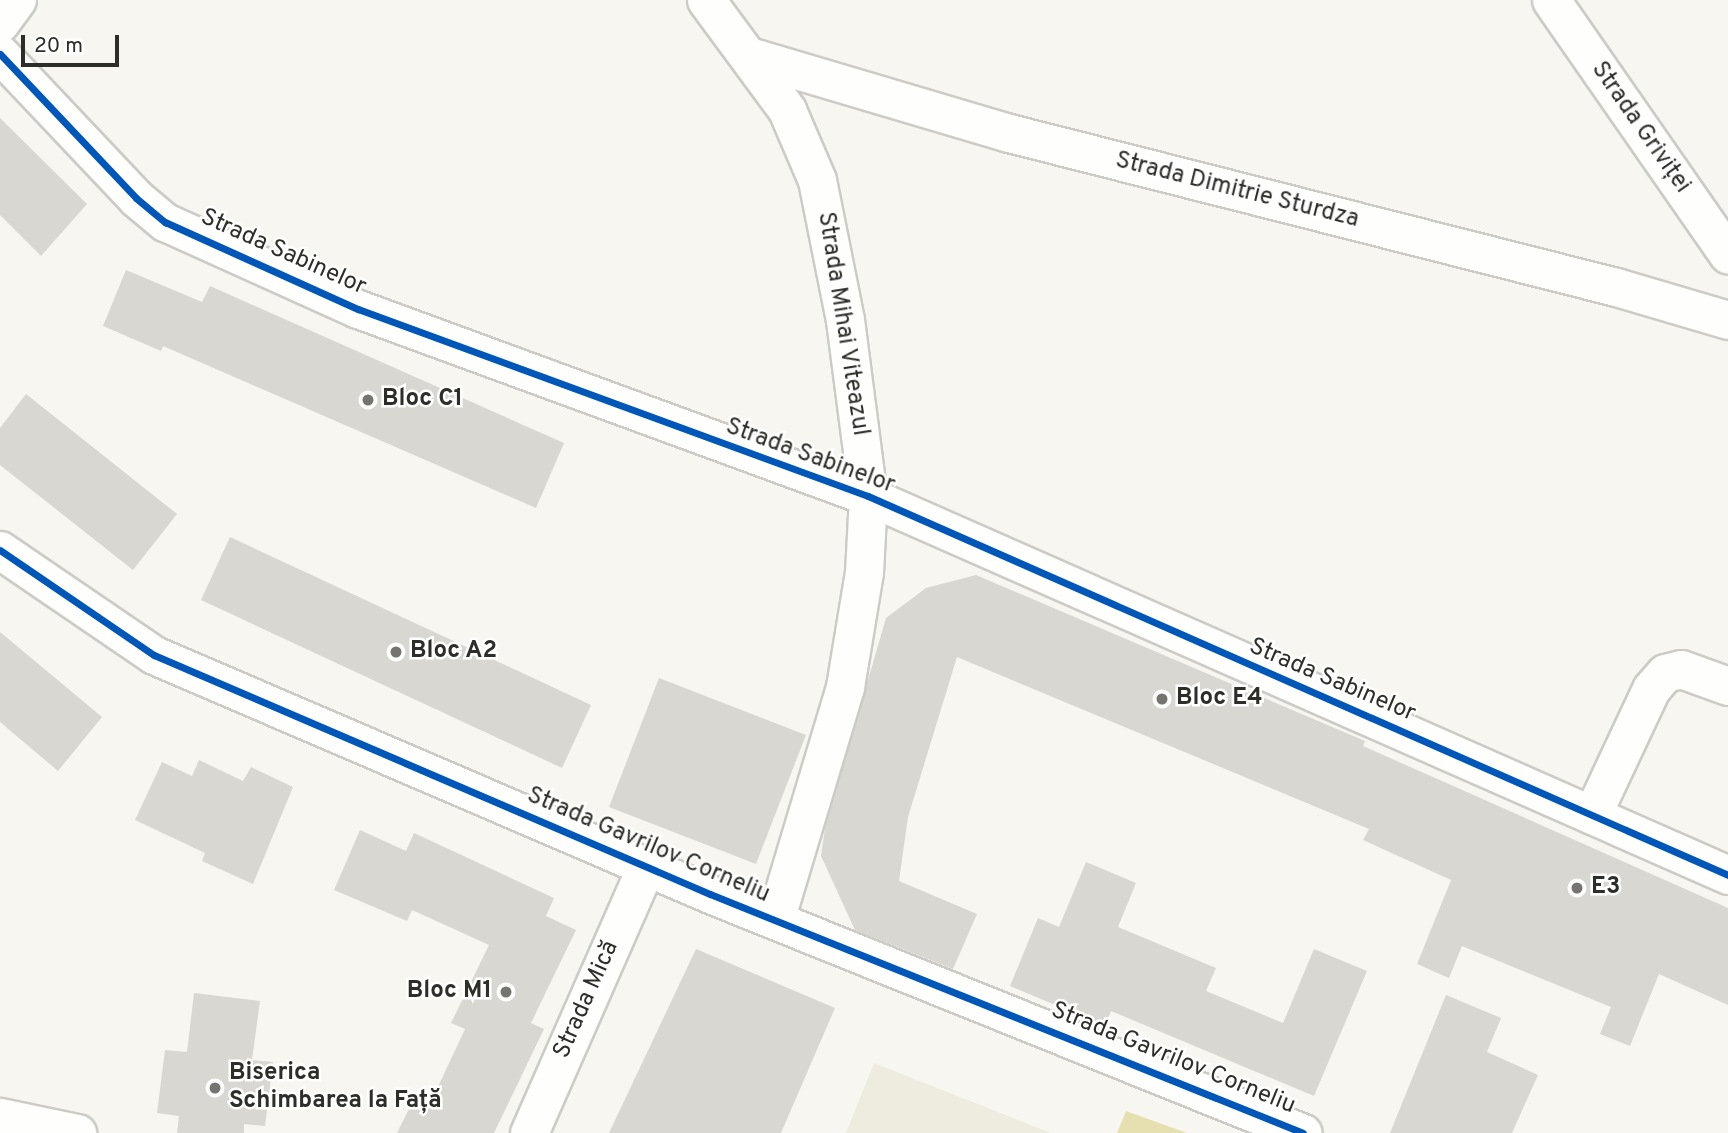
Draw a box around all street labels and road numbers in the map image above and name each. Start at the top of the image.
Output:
street label: Strada Griviței [1584,57,1696,199]
street label: Strada Dimitrie Sturdza [1112,147,1362,235]
street label: Strada Sabinelor [196,204,370,302]
street label: Strada Mihai Viteazul [810,210,874,438]
street label: Strada Sabinelor [721,413,899,501]
street label: Strada Sabinelor [1244,633,1420,729]
street label: Strada Gavrilov Corneliu [522,782,774,910]
street label: Strada Mică [548,937,626,1063]
street label: Strada Gavrilov Corneliu [1047,997,1299,1121]

